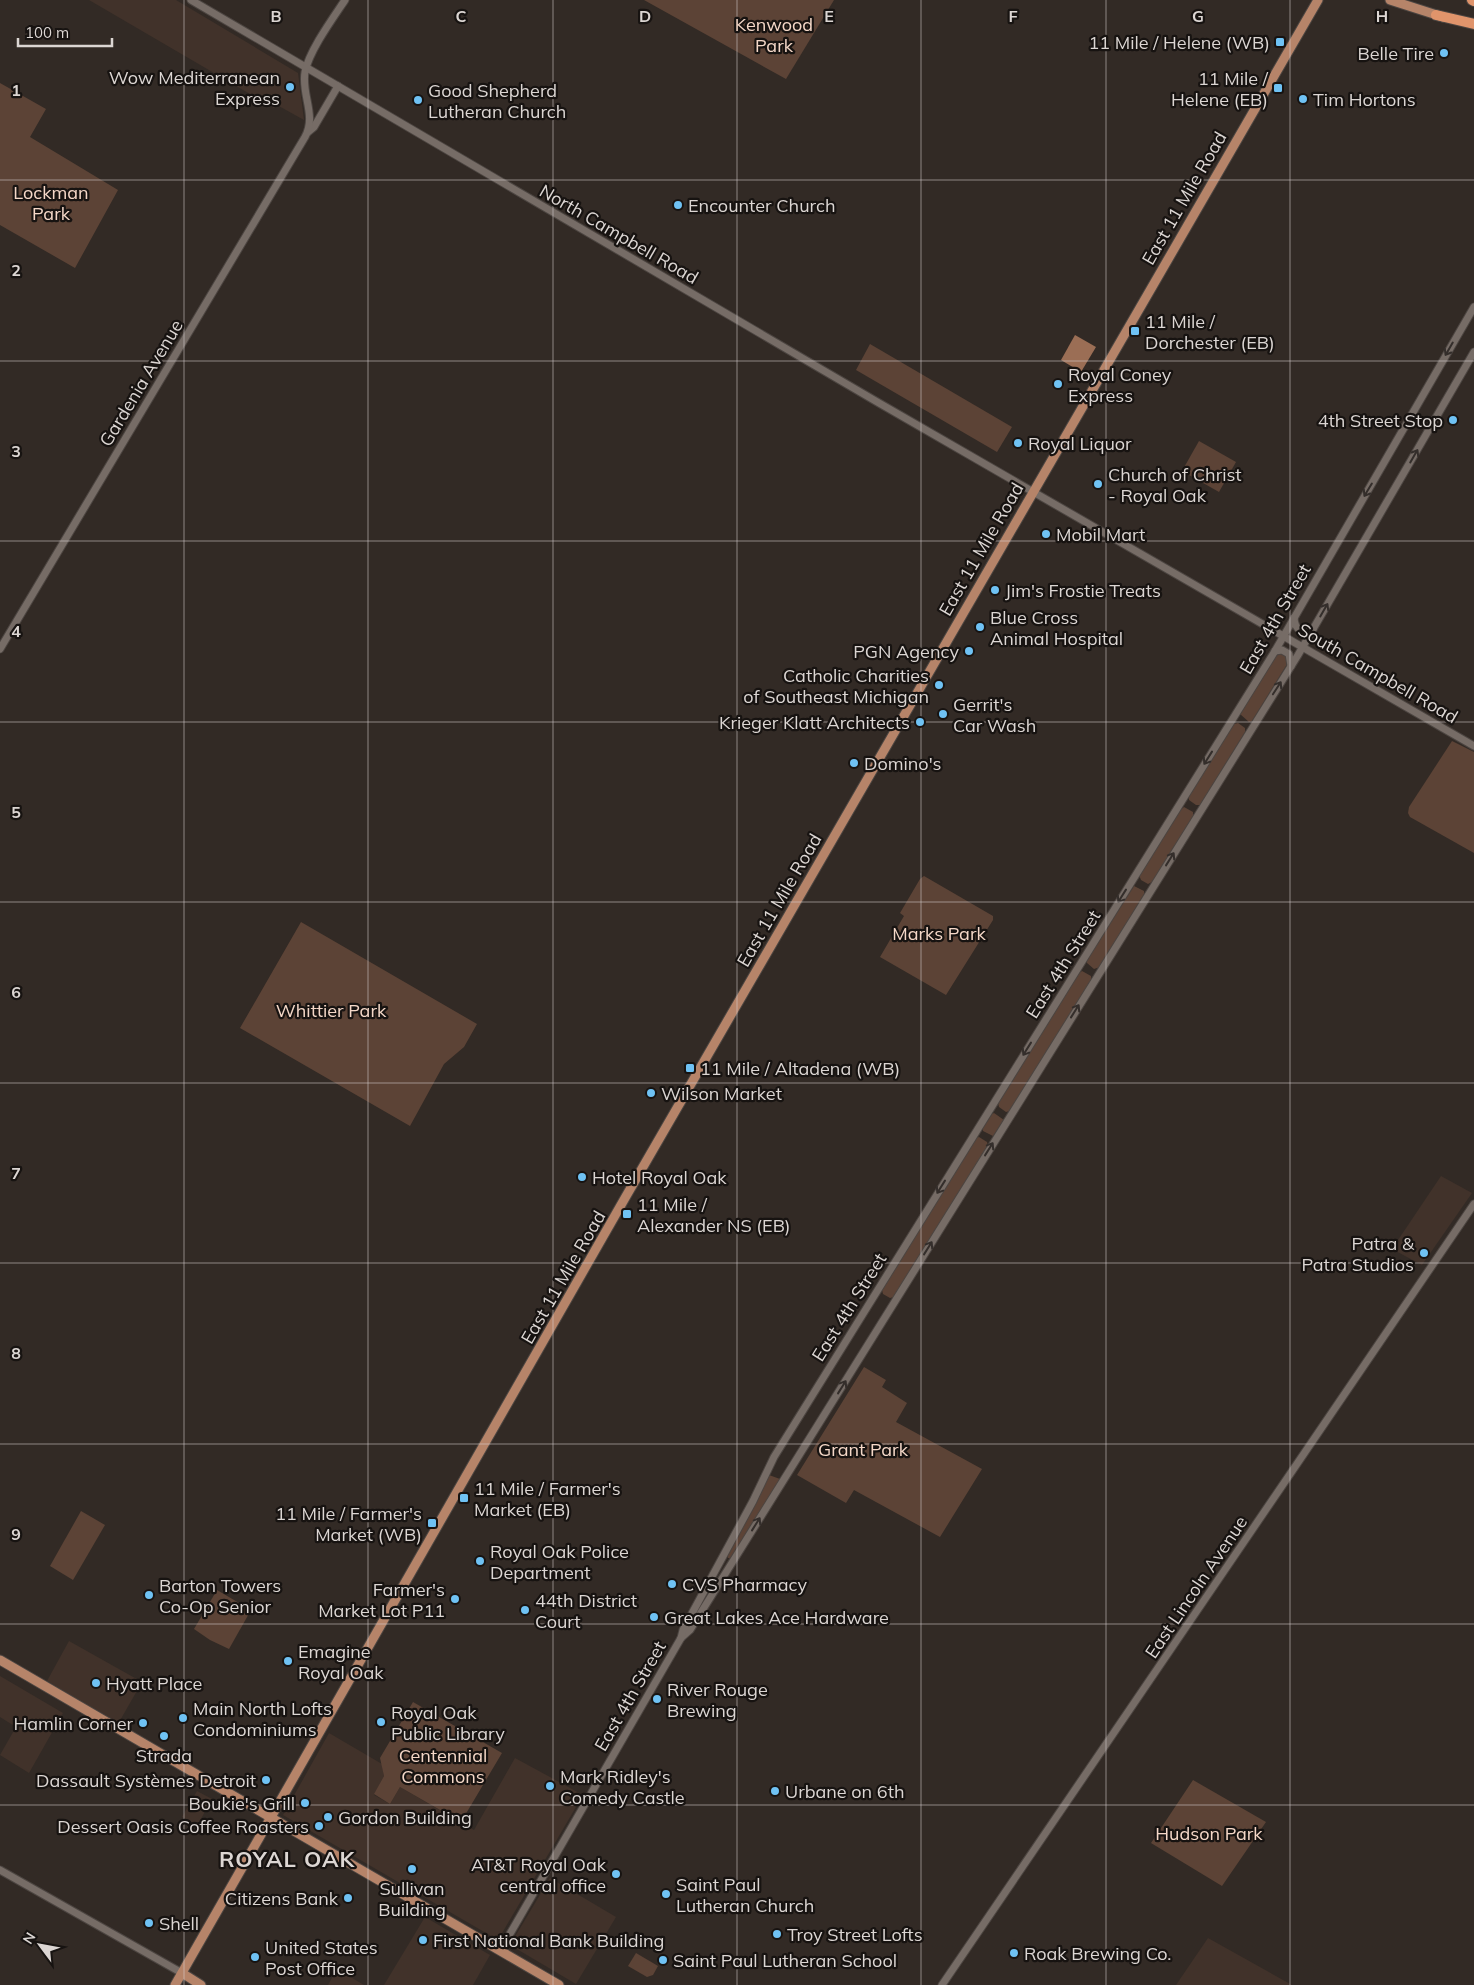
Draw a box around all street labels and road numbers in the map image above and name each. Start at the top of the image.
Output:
street label: East 11 Mile Road [1137,127,1231,269]
street label: North Campbell Road [535,179,703,289]
street label: Gardenia Avenue [94,315,188,451]
street label: East 11 Mile Road [934,478,1028,620]
street label: East 4th Street [1234,560,1316,678]
street label: South Campbell Road [1294,618,1462,728]
street label: East 11 Mile Road [732,829,826,971]
street label: East 4th Street [1021,906,1105,1022]
street label: East 11 Mile Road [516,1206,610,1348]
street label: East 4th Street [807,1249,891,1365]
street label: East Lincoln Avenue [1140,1511,1252,1663]
street label: East 4th Street [589,1637,671,1755]

